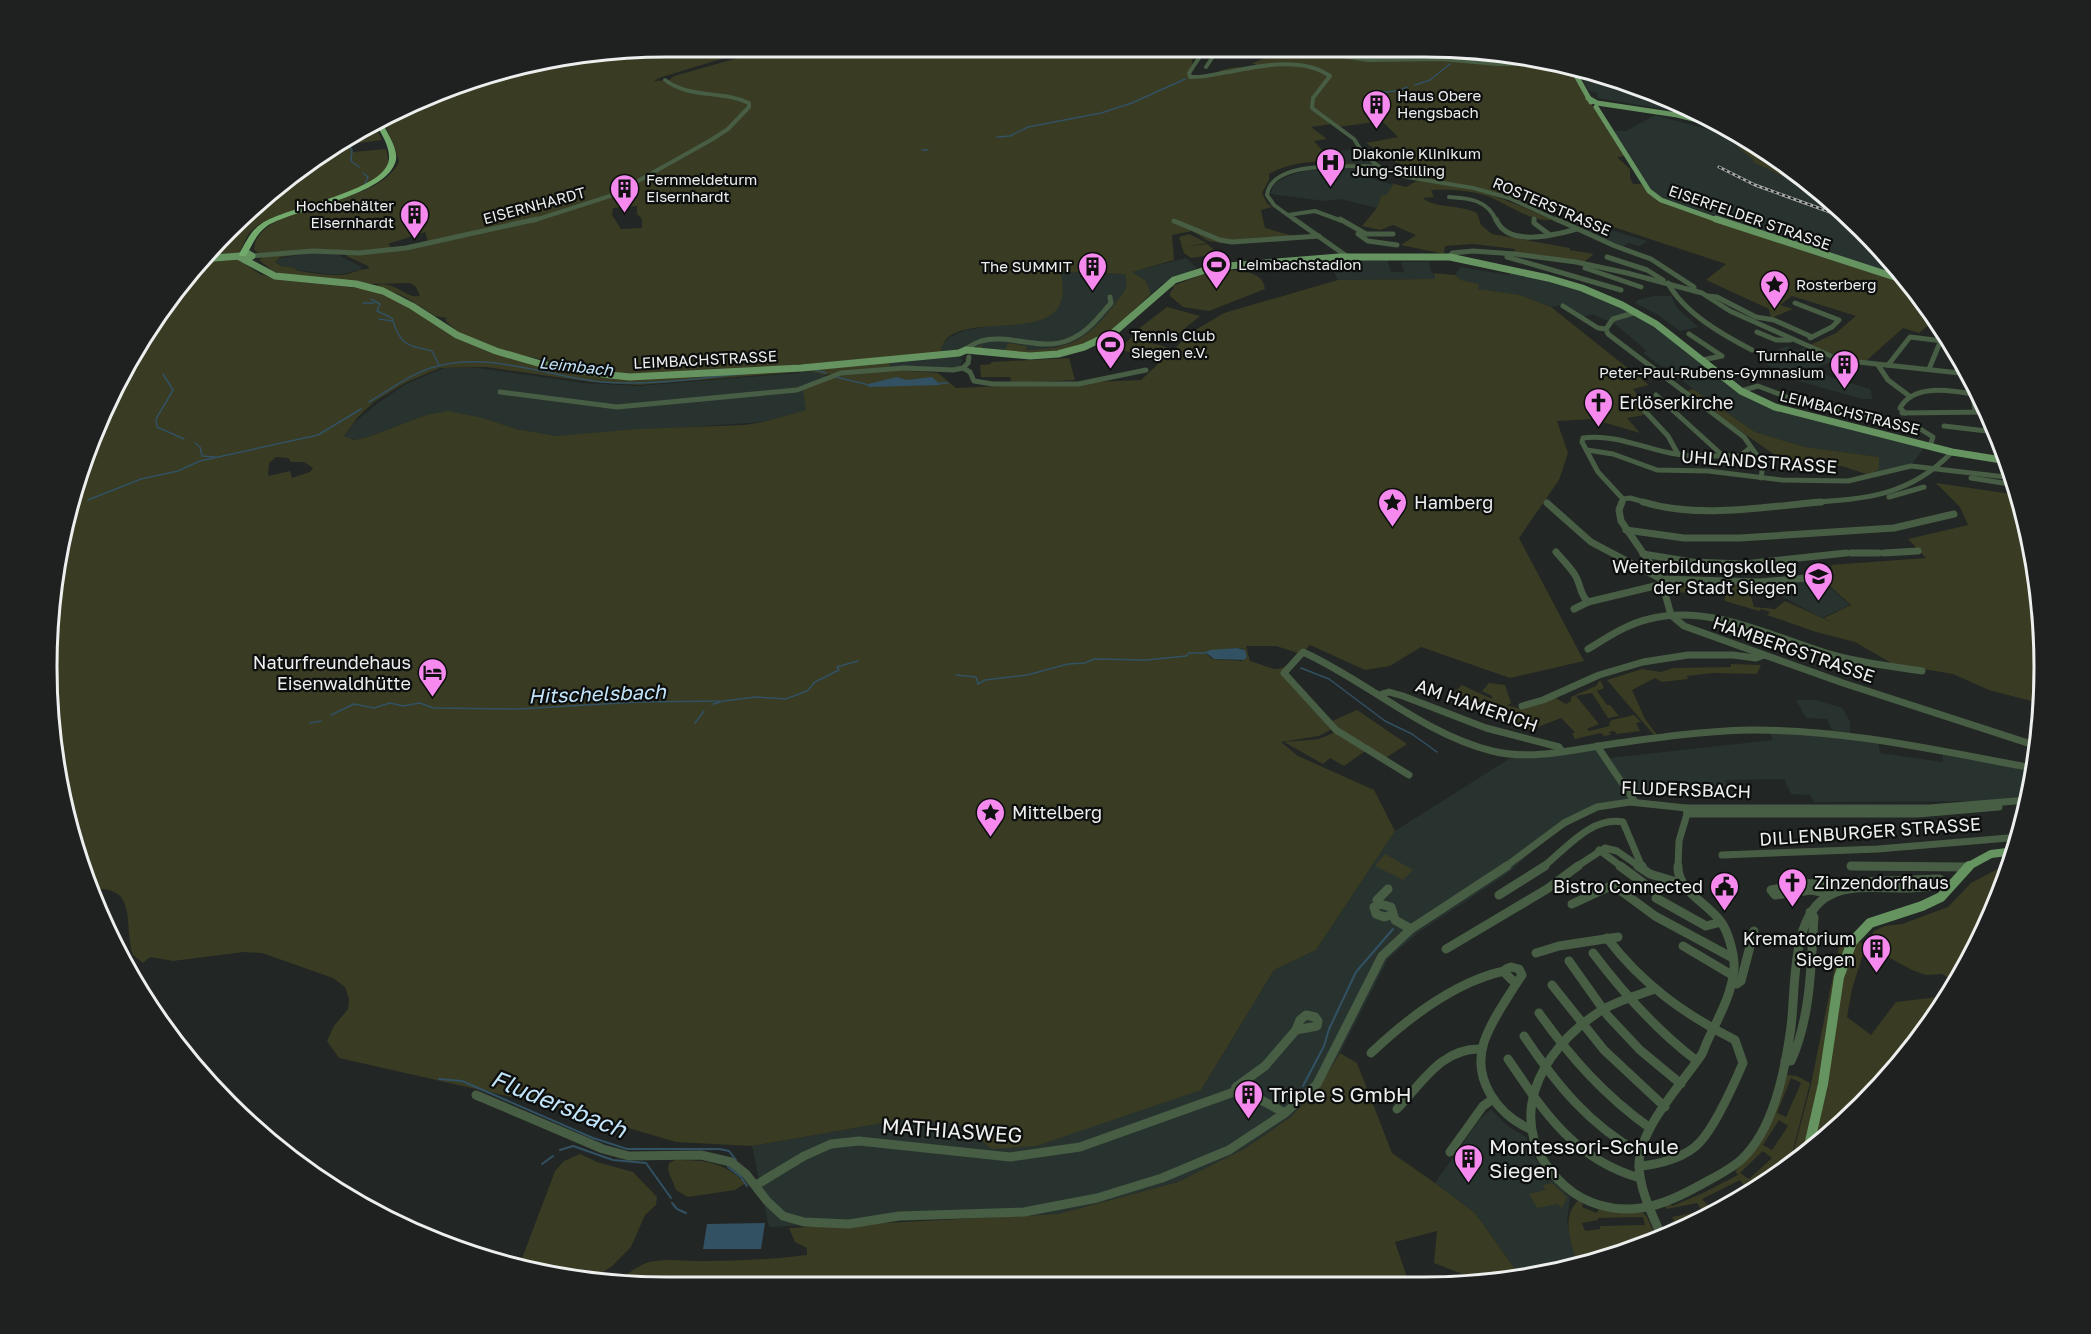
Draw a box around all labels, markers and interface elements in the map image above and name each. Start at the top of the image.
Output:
place label: Haus Obere Hengsbach [1397,86,1481,121]
building icon: Haus Obere Hengsbach [1360,88,1392,130]
place label: Diakonie Klinikum Jung-Stilling [1352,144,1481,179]
hospital icon: Diakonie Klinikum Jung-Stilling [1315,146,1347,188]
place label: Fernmeldeturm Eisernhardt [646,170,757,205]
building icon: Fernmeldeturm Eisernhardt [609,172,641,214]
street label: ROSTERSTRASSE [1490,173,1614,239]
street label: EISERFELDER STRASSE [1667,181,1833,253]
street label: EISERNHARDT [481,183,587,227]
place label: Hochbehälter Eisernhardt [296,196,394,231]
building icon: Hochbehälter Eisernhardt [399,198,431,240]
sports icon: Leimbachstadion [1201,248,1233,290]
building icon: The SUMMIT [1077,250,1109,292]
place label: Leimbachstadion [1238,255,1361,273]
place label: The SUMMIT [981,257,1072,275]
place icon: Rosterberg [1759,268,1791,310]
place label: Rosterberg [1796,275,1876,293]
place label: Tennis Club Siegen e.V. [1131,326,1215,361]
sports icon: Tennis Club Siegen e.V. [1094,328,1126,370]
street label: LEIMBACHSTRASSE [633,346,777,372]
place label: Turnhalle Peter-Paul-Rubens-Gymnasium [1599,346,1824,381]
building icon: Turnhalle Peter-Paul-Rubens-Gymnasium [1829,348,1861,390]
water label: Leimbach [538,352,615,380]
church icon: Erlöserkirche [1582,386,1614,428]
street label: LEIMBACHSTRASSE [1778,386,1922,438]
place label: Erlöserkirche [1619,391,1734,413]
street label: UHLANDSTRASSE [1680,445,1838,477]
place icon: Hamberg [1377,486,1409,528]
place label: Hamberg [1414,491,1493,513]
place label: Weiterbildungskolleg der Stadt Siegen [1612,555,1797,598]
school or university icon: Weiterbildungskolleg der Stadt Siegen [1802,560,1834,602]
street label: HAMBERGSTRASSE [1710,611,1878,687]
place label: Naturfreundehaus Eisenwaldhütte [253,651,411,694]
hotel icon: Naturfreundehaus Eisenwaldhütte [416,656,448,698]
street label: AM HAMERICH [1413,674,1541,736]
water label: Hitschelsbach [528,679,667,707]
street label: FLUDERSBACH [1621,776,1751,802]
place icon: Mittelberg [975,796,1007,838]
place label: Mittelberg [1012,801,1102,823]
street label: DILLENBURGER STRASSE [1759,812,1981,850]
church icon: Zinzendorfhaus [1777,866,1809,908]
public building icon: Bistro Connected [1708,870,1740,912]
place label: Zinzendorfhaus [1814,871,1949,893]
place label: Bistro Connected [1553,875,1703,897]
place label: Krematorium Siegen [1743,927,1855,970]
building icon: Krematorium Siegen [1860,932,1892,974]
water label: Fludersbach [487,1063,632,1144]
building icon: Triple S GmbH [1232,1078,1264,1120]
place label: Triple S GmbH [1269,1081,1412,1107]
street label: MATHIASWEG [881,1112,1023,1148]
place label: Montessori-Schule Siegen [1489,1133,1679,1183]
building icon: Montessori-Schule Siegen [1452,1142,1484,1184]

